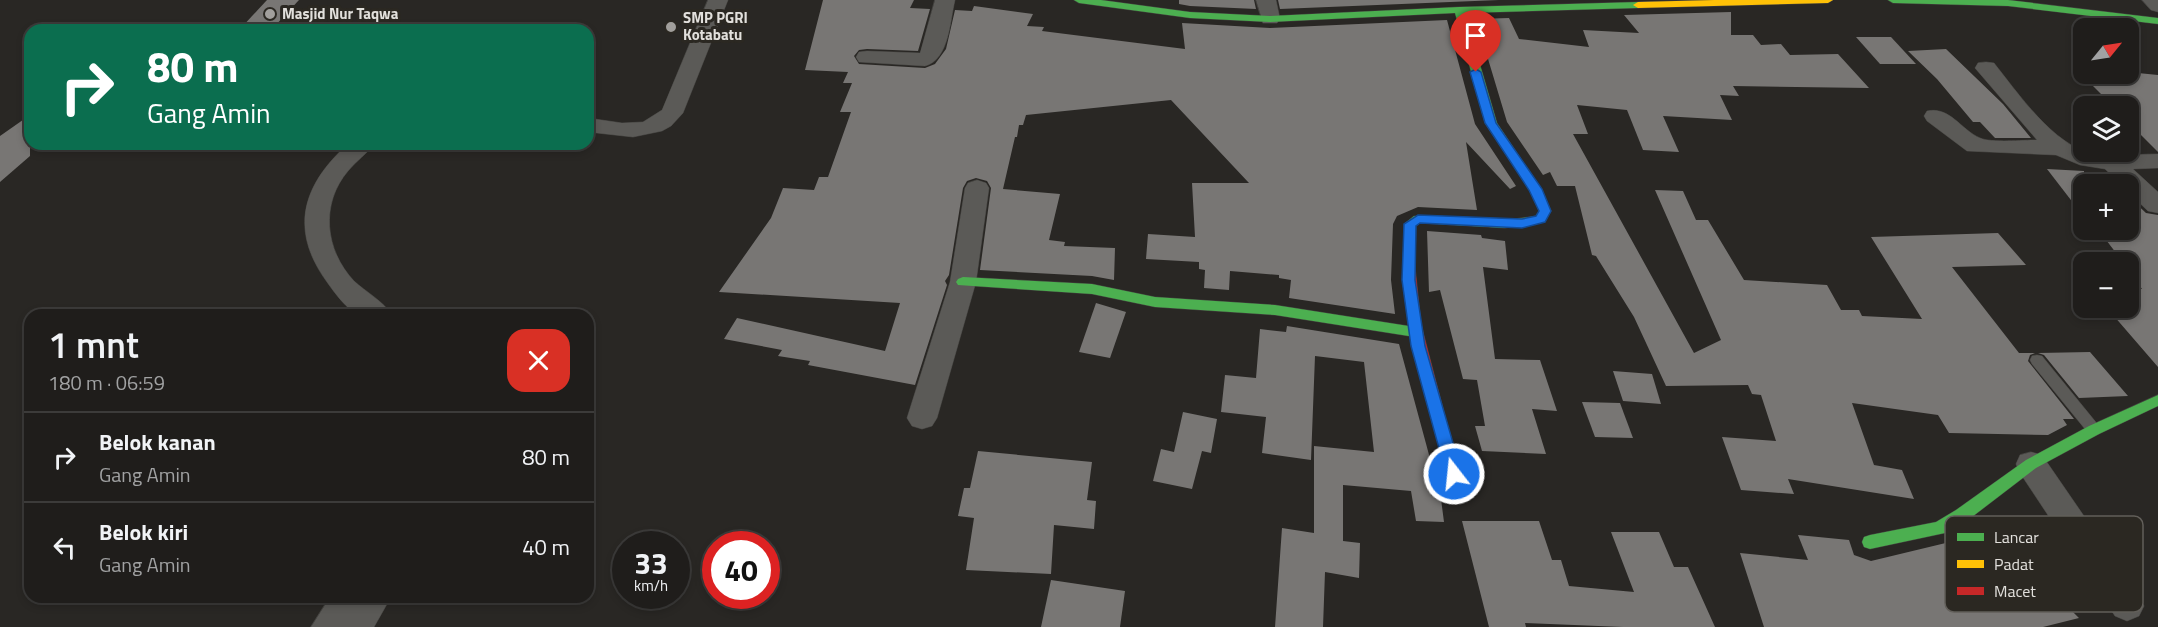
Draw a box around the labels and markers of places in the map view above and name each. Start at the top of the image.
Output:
place label: Masjid Nur Taqwa [282,2,399,25]
place label: SMP PGRI Kotabatu [683,6,748,46]
marker: Masjid Nur Taqwa [263,7,277,21]
pin [1450,10,1501,72]
marker: SMP PGRI Kotabatu [664,20,678,34]

